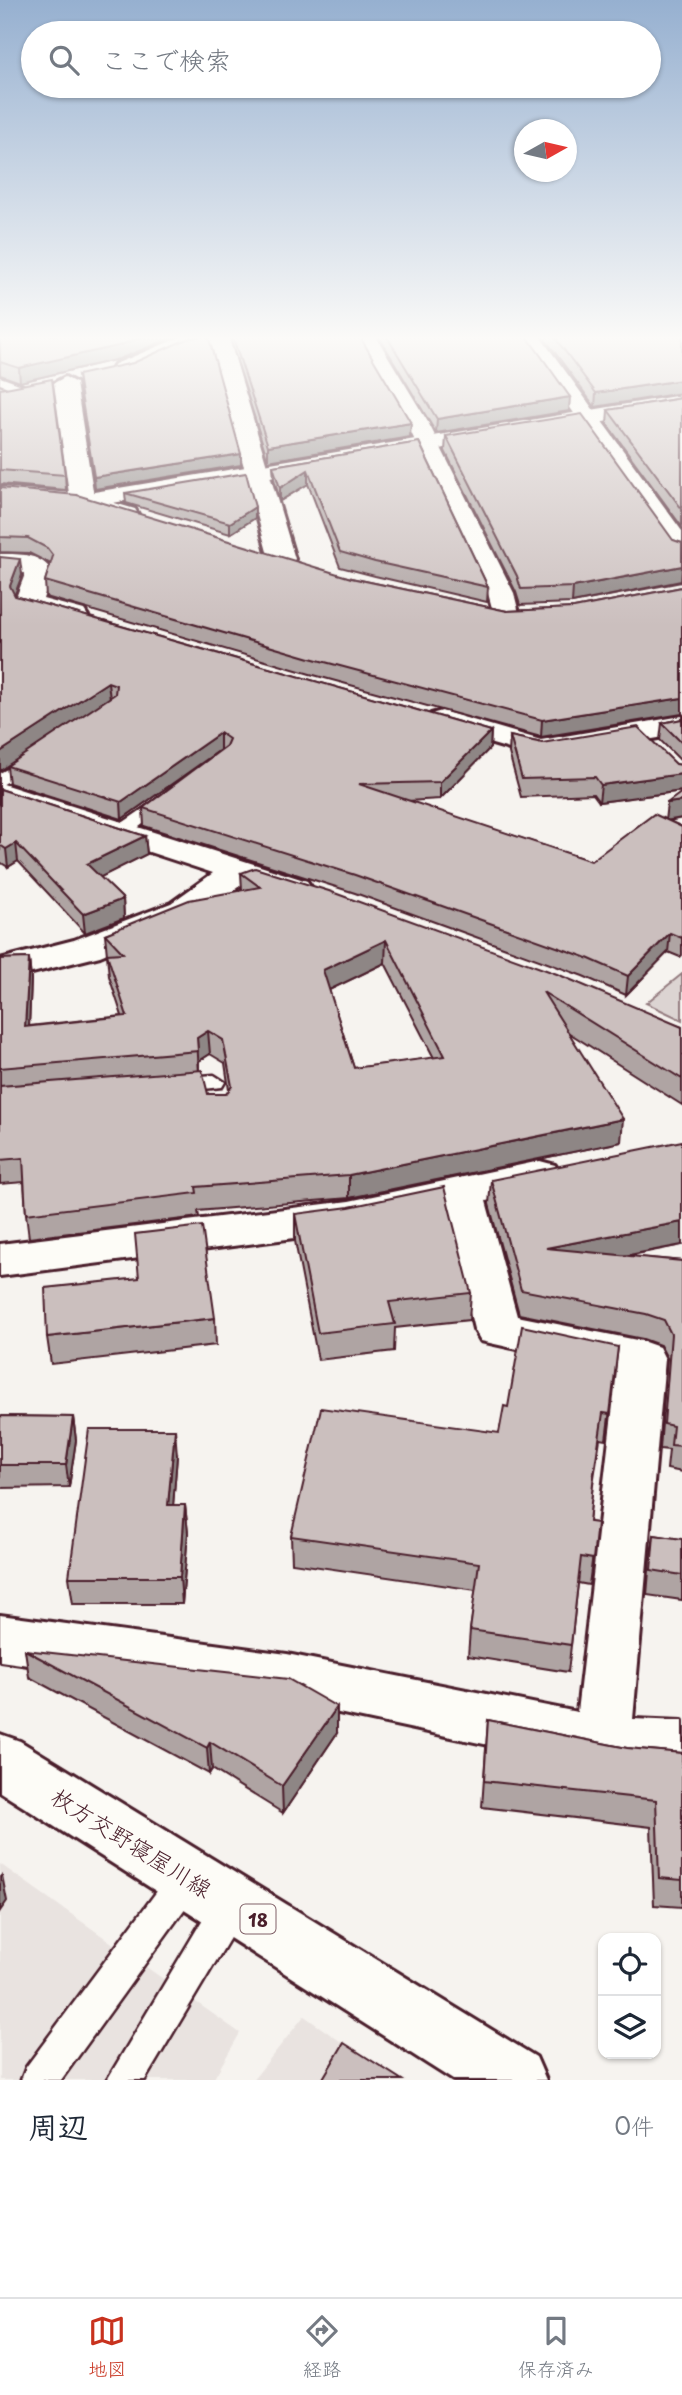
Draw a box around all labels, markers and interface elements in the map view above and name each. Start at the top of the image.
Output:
search box [21,21,661,98]
text: ここで検索 [101,40,231,79]
icon: search [45,41,83,79]
north arrow [514,119,577,182]
street label: 枚方交野寝屋川線 [45,1778,219,1906]
road number: 18 [240,1905,276,1934]
map controls [598,1933,661,2059]
button: locate [598,1933,661,1996]
button: layers [598,1996,661,2059]
text: 周辺 [28,2103,88,2148]
text: 0件 [614,2108,654,2143]
tab: 地図 [88,2312,126,2382]
tab: 経路 [303,2312,341,2382]
tab: 保存済み [518,2312,594,2382]

